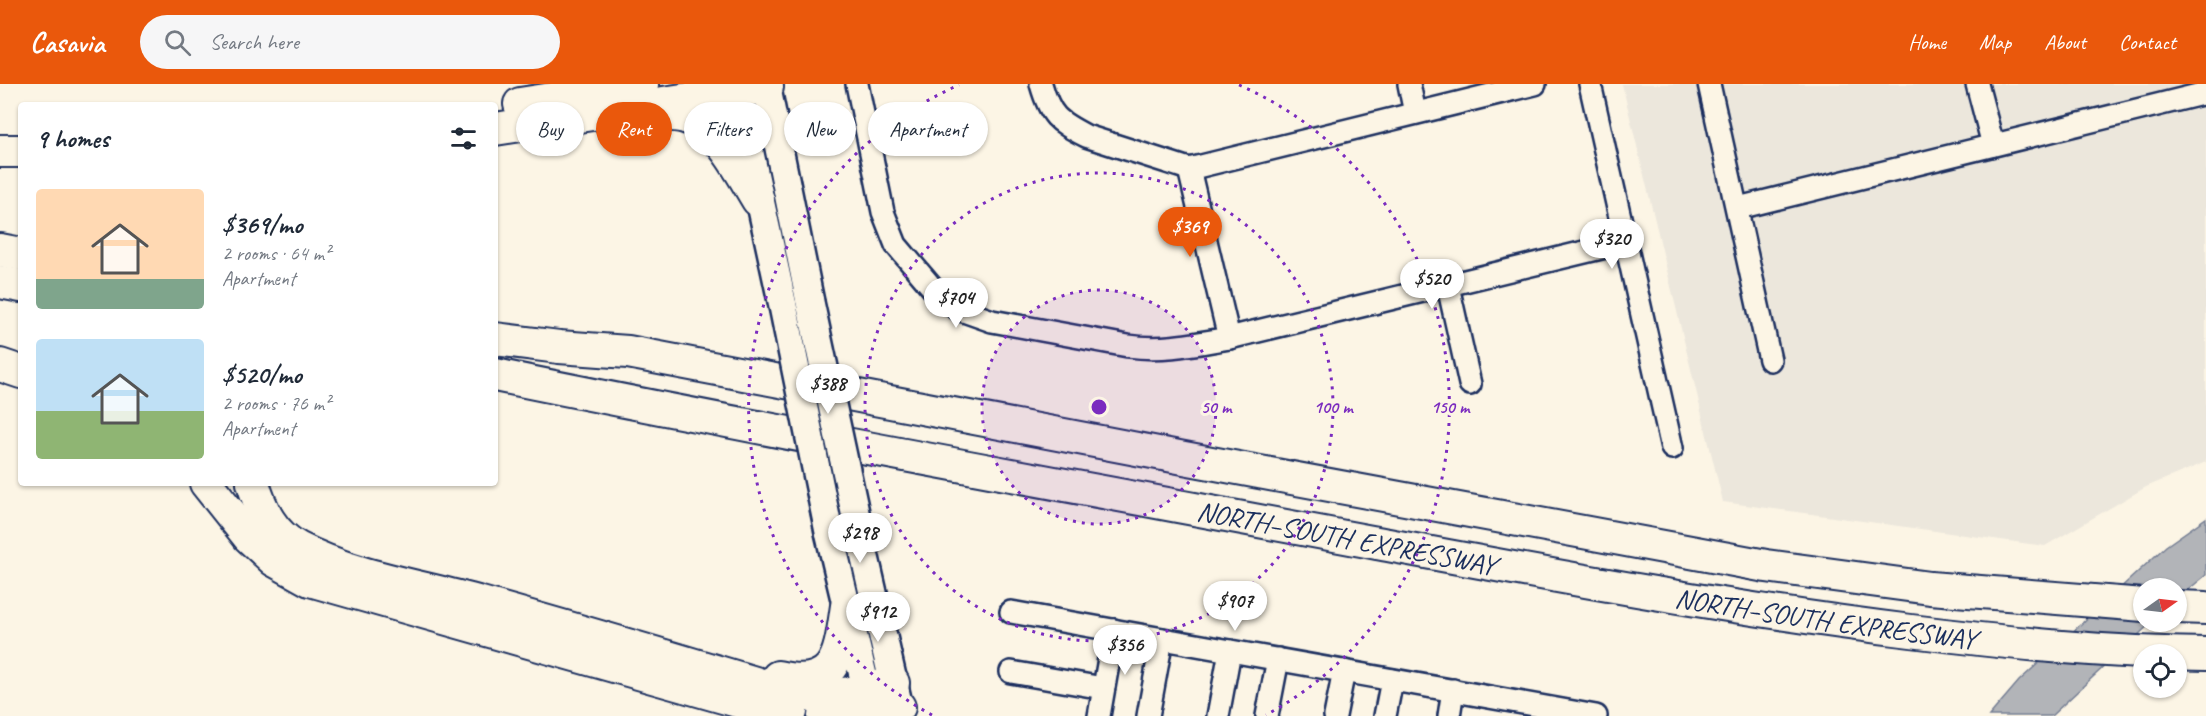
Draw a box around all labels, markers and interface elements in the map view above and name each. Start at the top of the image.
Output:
search box [140,15,560,69]
text: Casavia [30,25,104,60]
icon: search [161,26,194,59]
text: Search here [209,28,299,56]
text: Home [1908,29,1946,55]
text: Map [1979,29,2011,55]
text: About [2044,29,2086,55]
text: Contact [2119,29,2176,55]
chip: Buy [516,102,584,156]
chip: Rent [596,102,672,156]
chip: Filters [684,102,772,156]
chip: New [784,102,856,156]
chip: Apartment [868,102,988,156]
text: 9 homes [36,122,109,155]
icon: filters [447,122,480,155]
pin: $369 [1154,207,1226,258]
text: $369/mo [222,208,302,241]
icon: home [84,213,156,285]
text: $369 [1172,214,1208,239]
pin: $320 [1576,219,1648,270]
text: $320 [1594,226,1630,251]
text: 2 rooms · 64 m² [222,241,330,266]
pin: $520 [1396,259,1468,310]
text: Apartment [222,266,295,291]
text: $520 [1414,266,1450,291]
pin: $704 [920,278,992,329]
text: $704 [938,285,974,310]
text: $520/mo [222,358,302,391]
icon: home [84,363,156,435]
pin: $388 [792,364,864,415]
text: $388 [810,371,846,396]
text: 2 rooms · 76 m² [222,391,330,416]
text: 50 m [1201,396,1233,418]
text: 100 m [1314,396,1354,418]
text: 150 m [1431,396,1471,418]
centre of rings [1089,397,1109,417]
text: Apartment [222,416,295,441]
street label: NORTH–SOUTH EXPRESSWAY [1194,492,1505,583]
pin: $298 [824,513,896,564]
text: $298 [842,520,878,545]
north arrow [2133,578,2187,632]
map controls [2133,578,2187,698]
street label: NORTH–SOUTH EXPRESSWAY [1673,579,1984,657]
pin: $907 [1199,581,1271,632]
text: $907 [1217,588,1253,613]
pin: $912 [842,592,914,643]
text: $912 [860,599,896,624]
pin: $356 [1089,625,1161,676]
text: $356 [1107,632,1143,657]
button: locate [2133,644,2187,698]

